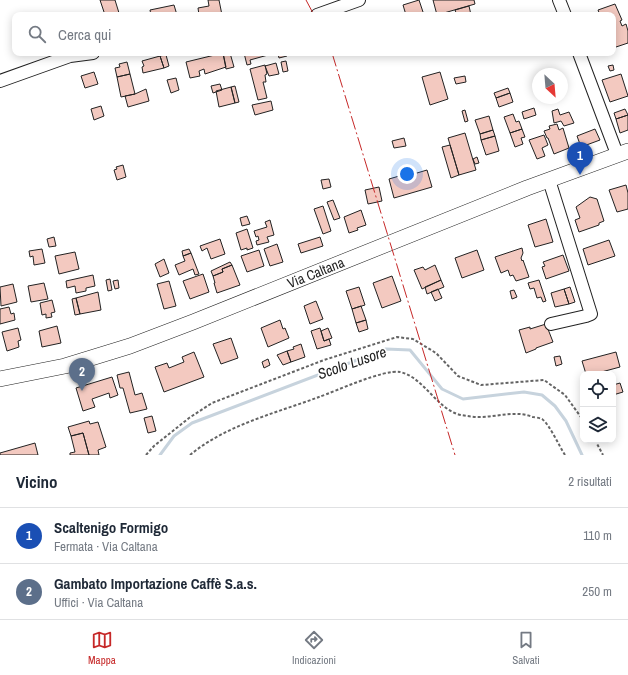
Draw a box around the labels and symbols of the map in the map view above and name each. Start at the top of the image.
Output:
north arrow [532,68,568,104]
pin: 1 [567,142,593,175]
your location [397,164,417,184]
street label: Via Caltana [285,253,347,292]
water label: Scolo Lusore [314,341,389,384]
pin: 2 [69,358,95,391]

